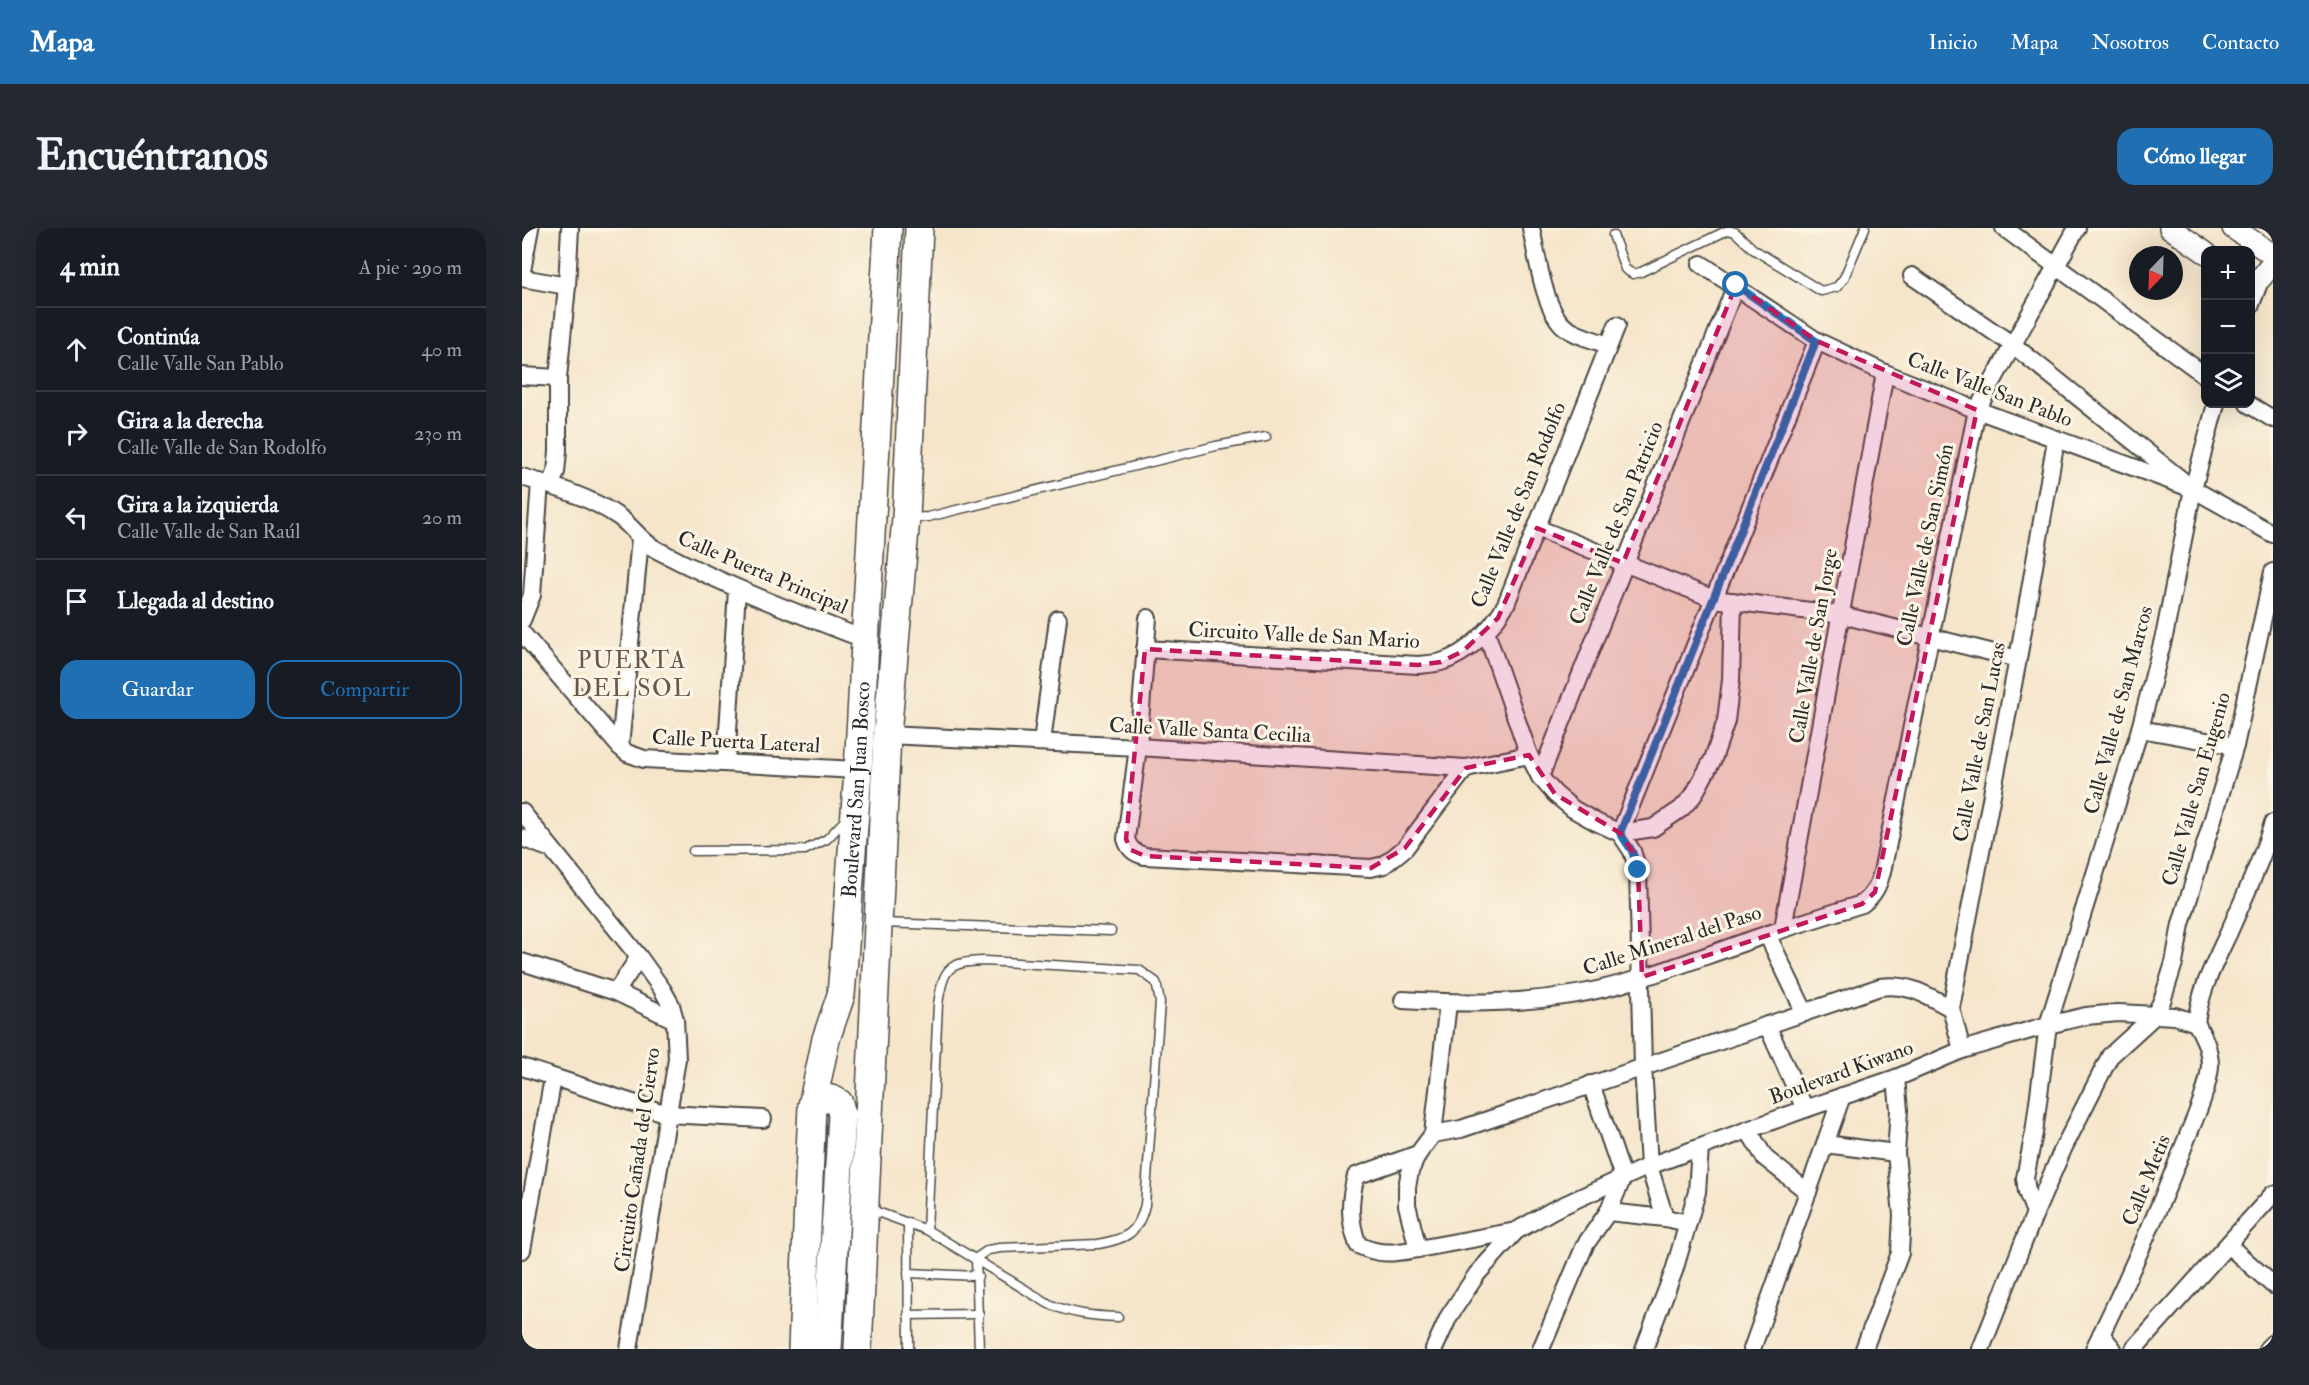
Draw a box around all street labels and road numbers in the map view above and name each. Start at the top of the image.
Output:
street label: Calle Valle San Pablo [1903,346,2076,433]
street label: Calle Valle de San Rodolfo [1465,398,1572,612]
street label: Calle Valle de San Patricio [1563,417,1670,629]
street label: Calle Valle de San Simón [1891,441,1960,649]
street label: Calle Puerta Principal [674,524,853,621]
street label: Calle Valle de San Jorge [1783,546,1844,746]
street label: Calle Valle de San Marcos [2078,603,2159,817]
street label: Circuito Valle de San Mario [1188,616,1420,655]
street label: Calle Valle de San Lucas [1947,640,2012,844]
street label: Boulevard San Juan Bosco [836,681,877,899]
street label: Calle Valle San Eugenio [2156,689,2237,889]
street label: Calle Valle Santa Cecilia [1108,712,1312,749]
street label: Calle Puerta Lateral [651,724,822,759]
street label: Calle Mineral del Paso [1579,899,1765,982]
street label: Boulevard Kiwano [1765,1034,1917,1111]
street label: Circuito Cañada del Ciervo [608,1046,667,1274]
street label: Calle Metis [2116,1131,2177,1230]

